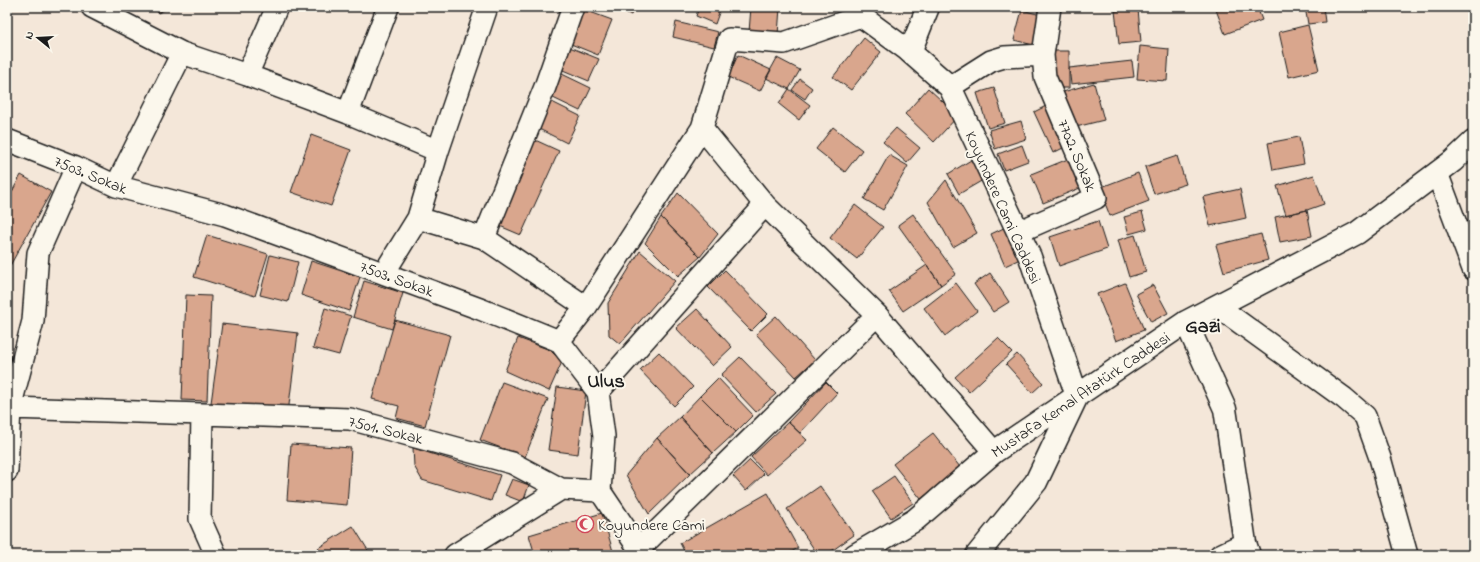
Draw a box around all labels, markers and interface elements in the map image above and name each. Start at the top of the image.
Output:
north arrow [18,18,58,58]
text: N [21,29,38,41]
street label: 7702. Sokak [1050,116,1102,196]
street label: Koyundere Cami Caddesi [958,128,1047,288]
street label: 7503. Sokak [50,150,131,202]
street label: 7503. Sokak [356,255,438,305]
district label: Gazi [1185,313,1221,342]
street label: Mustafa Kemal Atatürk Caddesi [987,326,1176,465]
district label: Ulus [587,368,625,397]
street label: 7501. Sokak [346,410,426,452]
mosque icon: Koyundere Cami [575,514,595,534]
place label: Koyundere Cami [598,514,705,538]

